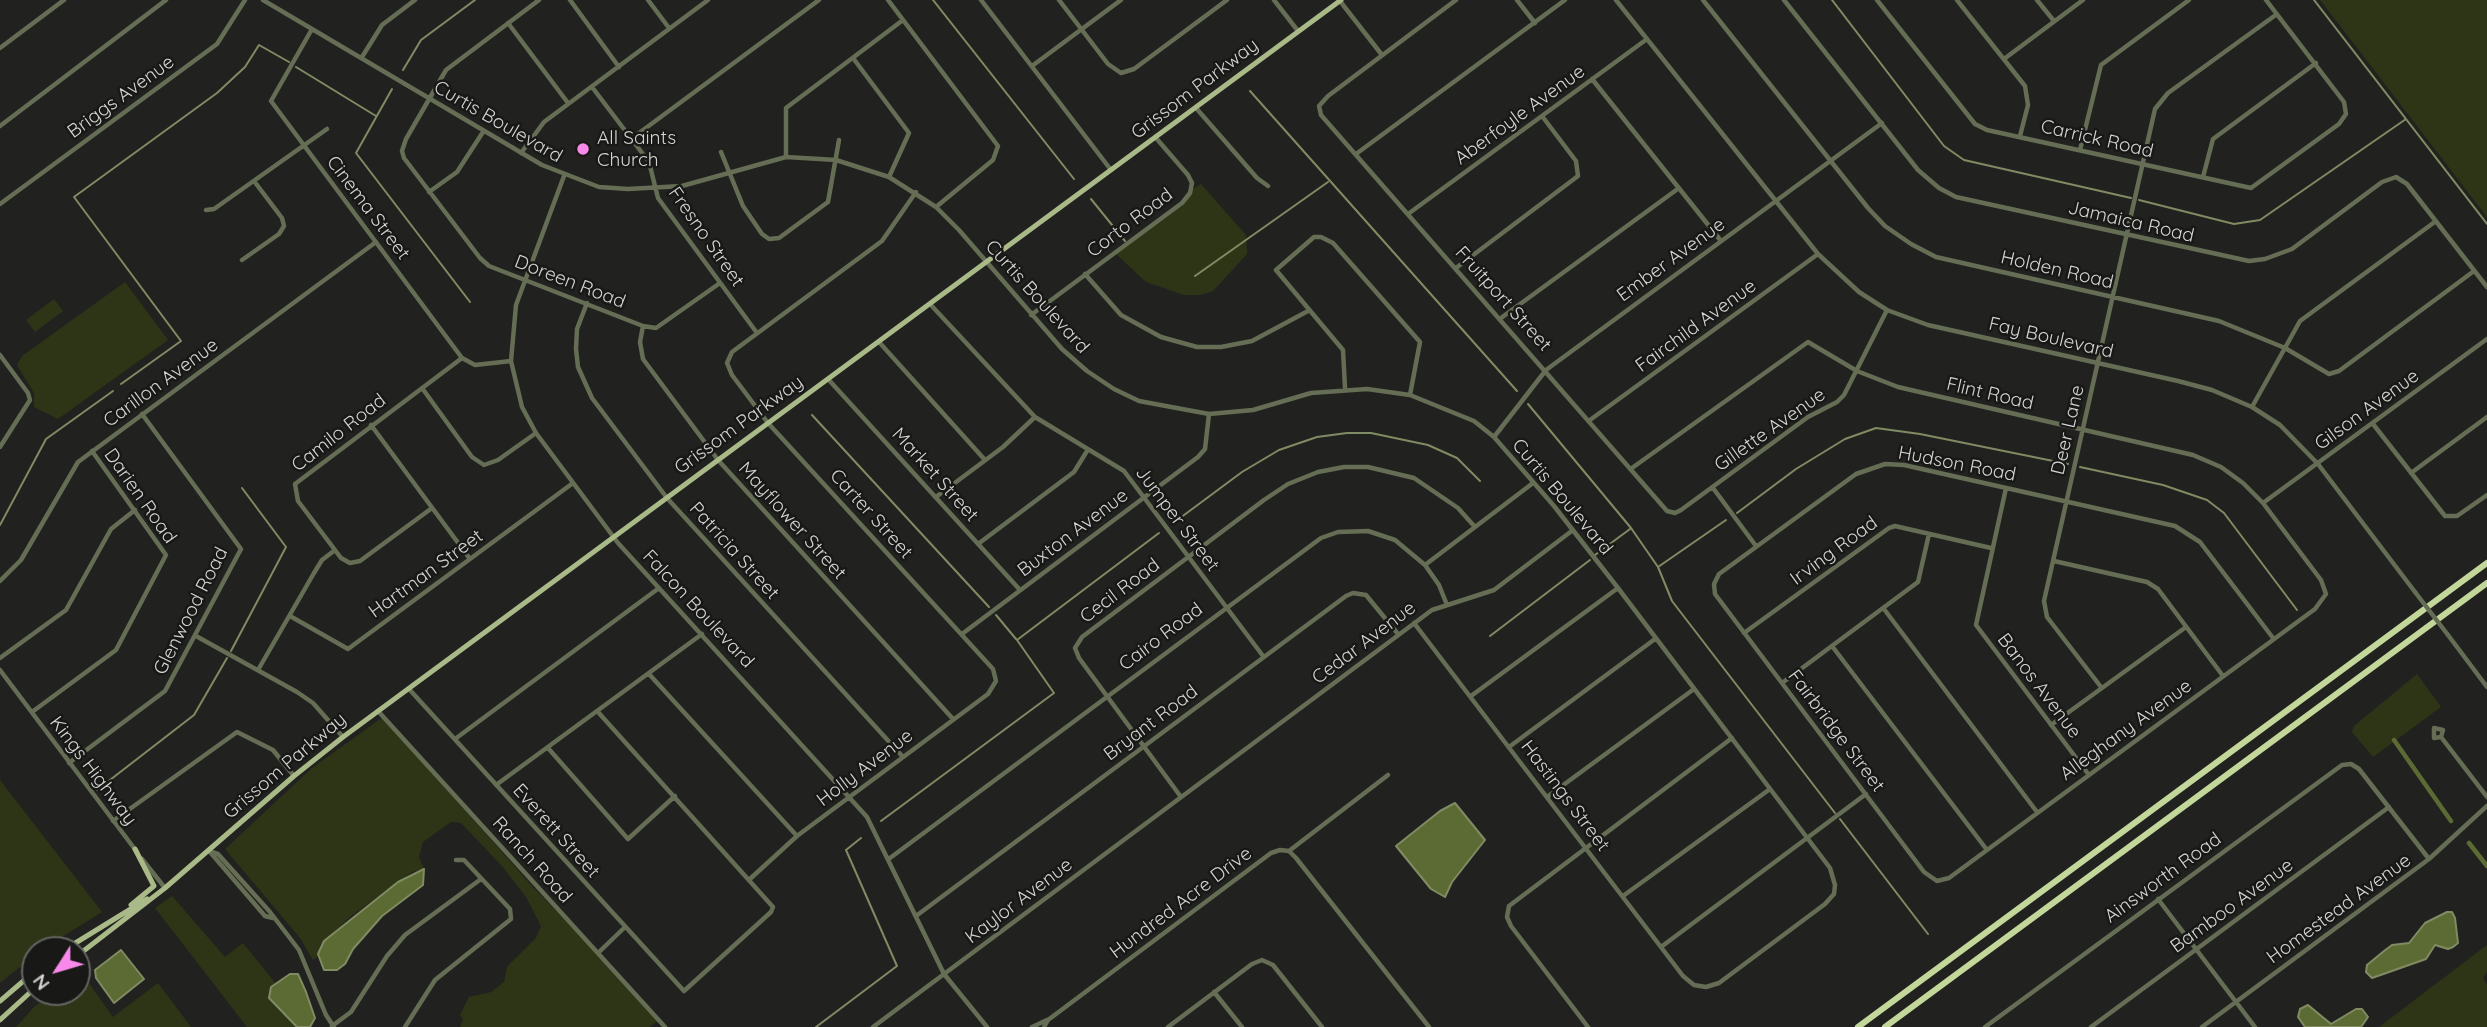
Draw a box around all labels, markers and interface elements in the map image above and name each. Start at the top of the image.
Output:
street label: Grissom Parkway [1127,34,1263,144]
street label: Briggs Avenue [63,51,179,143]
street label: Aberfoyle Avenue [1450,60,1590,170]
street label: Curtis Boulevard [430,76,566,168]
street label: Carrick Road [2038,115,2156,163]
place label: All Saints Church [597,127,676,171]
marker: All Saints Church [575,141,591,157]
street label: Cinema Street [322,152,414,264]
street label: Fresno Street [663,183,749,291]
street label: Corto Road [1083,183,1177,263]
street label: Jamaica Road [2066,196,2196,248]
street label: Ember Avenue [1613,213,1729,307]
street label: Curtis Boulevard [980,236,1094,358]
street label: Fruitport Street [1450,242,1556,356]
street label: Holden Road [1998,246,2116,294]
street label: Doreen Road [511,250,629,314]
street label: Fairchild Avenue [1631,275,1761,377]
street label: Fay Boulevard [1986,313,2116,363]
street label: Carillon Avenue [99,334,223,432]
street label: Gilson Avenue [2310,365,2424,455]
street label: Grissom Parkway [670,371,808,479]
street label: Flint Road [1944,373,2036,415]
street label: Gillette Avenue [1710,383,1830,477]
street label: Deer Lane [2047,383,2089,477]
street label: Camilo Road [287,389,391,477]
street label: Market Street [887,423,983,527]
street label: Curtis Boulevard [1507,434,1617,560]
street label: Hudson Road [1896,441,2018,487]
street label: Darien Road [99,444,181,548]
street label: Mayflower Street [733,458,851,584]
street label: Jumper Street [1130,462,1224,576]
street label: Carter Street [825,464,917,564]
street label: Buxton Avenue [1013,484,1133,582]
street label: Patricia Street [684,498,784,604]
street label: Irving Road [1786,512,1882,590]
street label: Hartman Street [364,525,488,623]
street label: Glenwood Road [149,543,233,679]
street label: Falcon Boulevard [638,545,758,673]
street label: Cecil Road [1076,554,1164,628]
street label: Cedar Avenue [1308,597,1420,689]
street label: Cairo Road [1115,598,1207,676]
street label: Banos Avenue [1992,629,2086,743]
street label: Fairbridge Street [1783,665,1889,797]
street label: Alleghany Avenue [2056,674,2196,786]
street label: Bryant Road [1100,680,1202,766]
street label: Grissom Parkway [219,708,351,824]
street label: Kings Highway [45,712,141,830]
street label: Holly Avenue [812,724,918,812]
street label: Hastings Street [1516,736,1614,856]
street label: Everett Street [508,779,604,883]
street label: Ranch Road [487,812,577,908]
street label: Ainsworth Road [2100,828,2226,928]
street label: Hundred Acre Drive [1105,842,1257,964]
street label: Homestead Avenue [2263,849,2415,969]
street label: Kaylor Avenue [961,853,1077,949]
street label: Bamboo Avenue [2166,854,2298,958]
north arrow [21,936,91,1006]
text: N [27,970,55,995]

